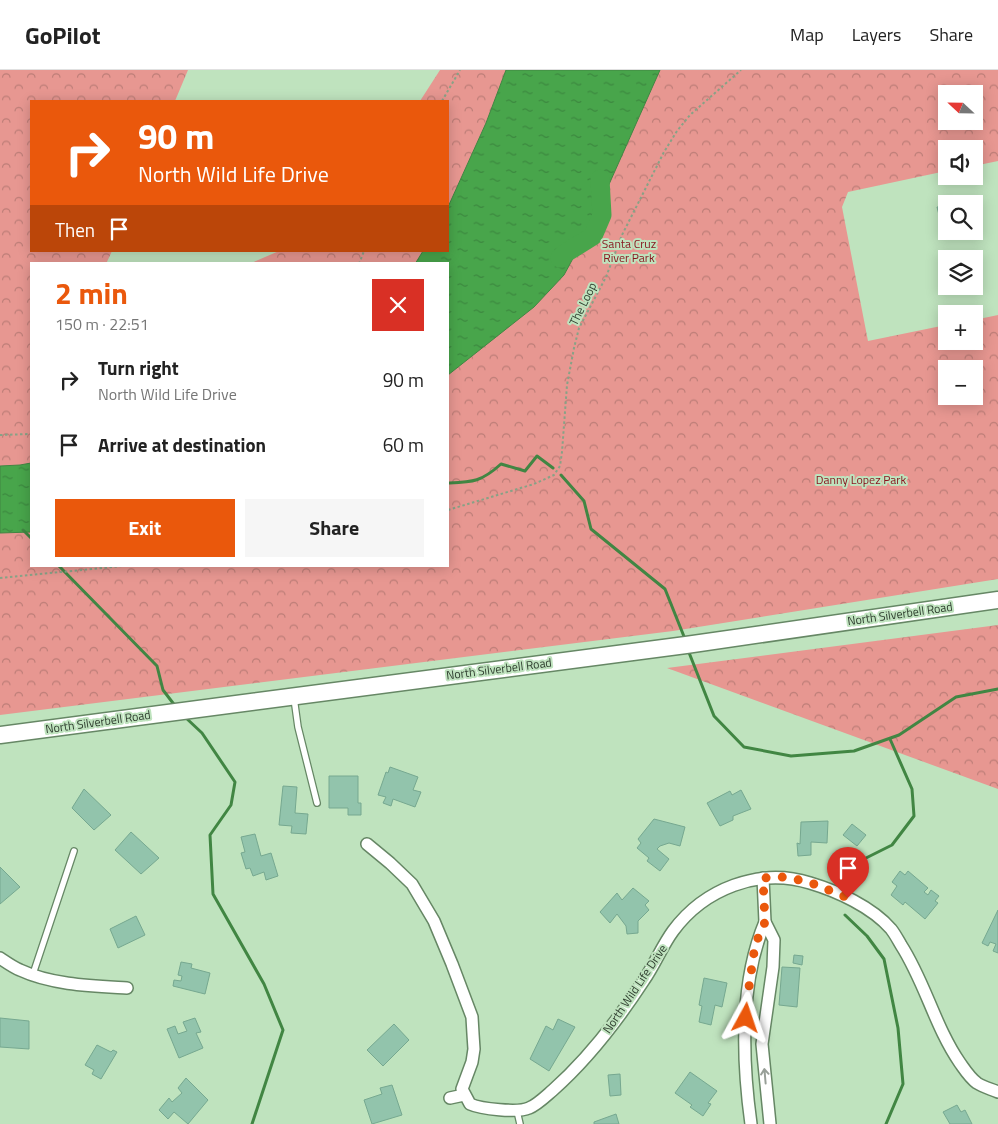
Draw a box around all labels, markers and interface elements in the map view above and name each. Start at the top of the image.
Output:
text: GoPilot [25,17,101,53]
text: Map [790,21,824,48]
text: Layers [852,21,901,48]
text: Share [929,21,973,48]
north arrow [938,85,982,130]
map controls [938,85,983,405]
text: 90 m [138,109,214,163]
icon: right [55,120,120,185]
button: sound [938,140,983,185]
text: North Wild Life Drive [138,157,329,191]
button: search [938,195,983,240]
text: Then [55,215,95,244]
icon: arrive [105,215,133,243]
park label: Santa Cruz River Park [602,234,656,267]
button: layers [938,250,983,295]
text: 2 min [55,270,128,316]
button: close [372,279,424,331]
street label: The Loop [564,279,601,329]
button: + [938,305,983,350]
text: 150 m · 22:51 [55,312,149,336]
text: Turn right [98,353,179,382]
button: − [938,360,983,405]
text: 90 m [383,365,424,394]
icon: right [55,366,83,394]
text: North Wild Life Drive [98,382,237,406]
text: Arrive at destination [98,430,266,459]
text: 60 m [383,430,424,459]
icon: arrive [55,431,83,459]
park label: Danny Lopez Park [816,470,906,489]
button: Exit [55,499,235,557]
button: Share [245,499,424,557]
street label: North Silverbell Road [846,597,954,630]
street label: North Silverbell Road [445,653,553,684]
street label: North Silverbell Road [44,705,152,738]
pin [827,847,869,898]
icon: arrive [834,854,862,882]
street label: North Wild Life Drive [598,940,672,1037]
position arrow [719,991,771,1043]
one-way arrow [760,1068,770,1084]

